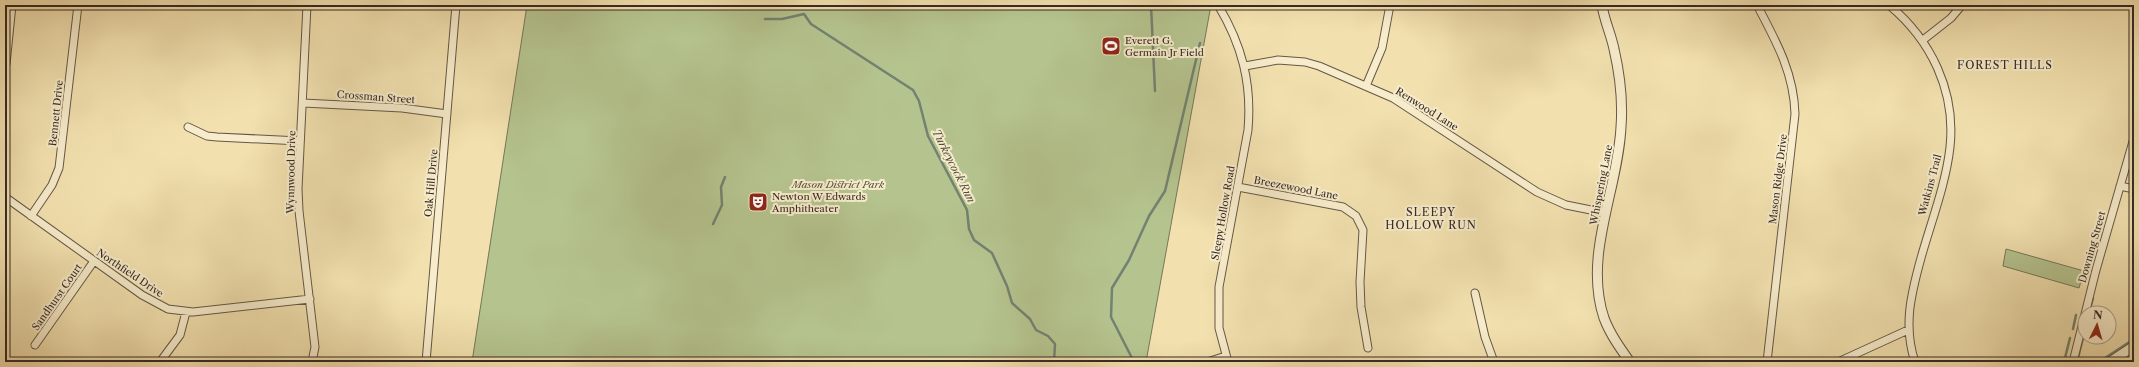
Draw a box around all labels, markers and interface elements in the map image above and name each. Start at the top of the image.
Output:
place label: Everett G. Germain Jr Field [1125,34,1204,59]
sports icon: Everett G. Germain Jr Field [1100,35,1122,57]
district label: FOREST HILLS [1957,58,2053,72]
street label: Bennett Drive [46,79,66,147]
street label: Renwood Lane [1393,85,1461,134]
street label: Crossman Street [336,88,416,106]
water label: Turkeycock Run [929,127,979,205]
street label: Wynnwood Drive [284,130,298,215]
street label: Mason Ridge Drive [1766,133,1790,225]
street label: Whispering Lane [1587,143,1615,227]
street label: Oak Hill Drive [422,148,440,217]
street label: Watkins Trail [1915,153,1944,218]
street label: Sleepy Hollow Road [1208,165,1238,261]
street label: Breezewood Lane [1253,173,1340,203]
park label: Mason District Park [791,178,885,191]
place label: Newton W Edwards Amphitheater [771,190,866,215]
theatre icon: Newton W Edwards Amphitheater [747,191,769,213]
district label: SLEEPY HOLLOW RUN [1385,205,1477,232]
street label: Downing Street [2076,209,2109,284]
street label: Northfield Drive [94,246,166,300]
street label: Sandhurst Court [29,261,85,333]
north arrow [2077,305,2117,345]
text: N [2092,308,2104,322]

